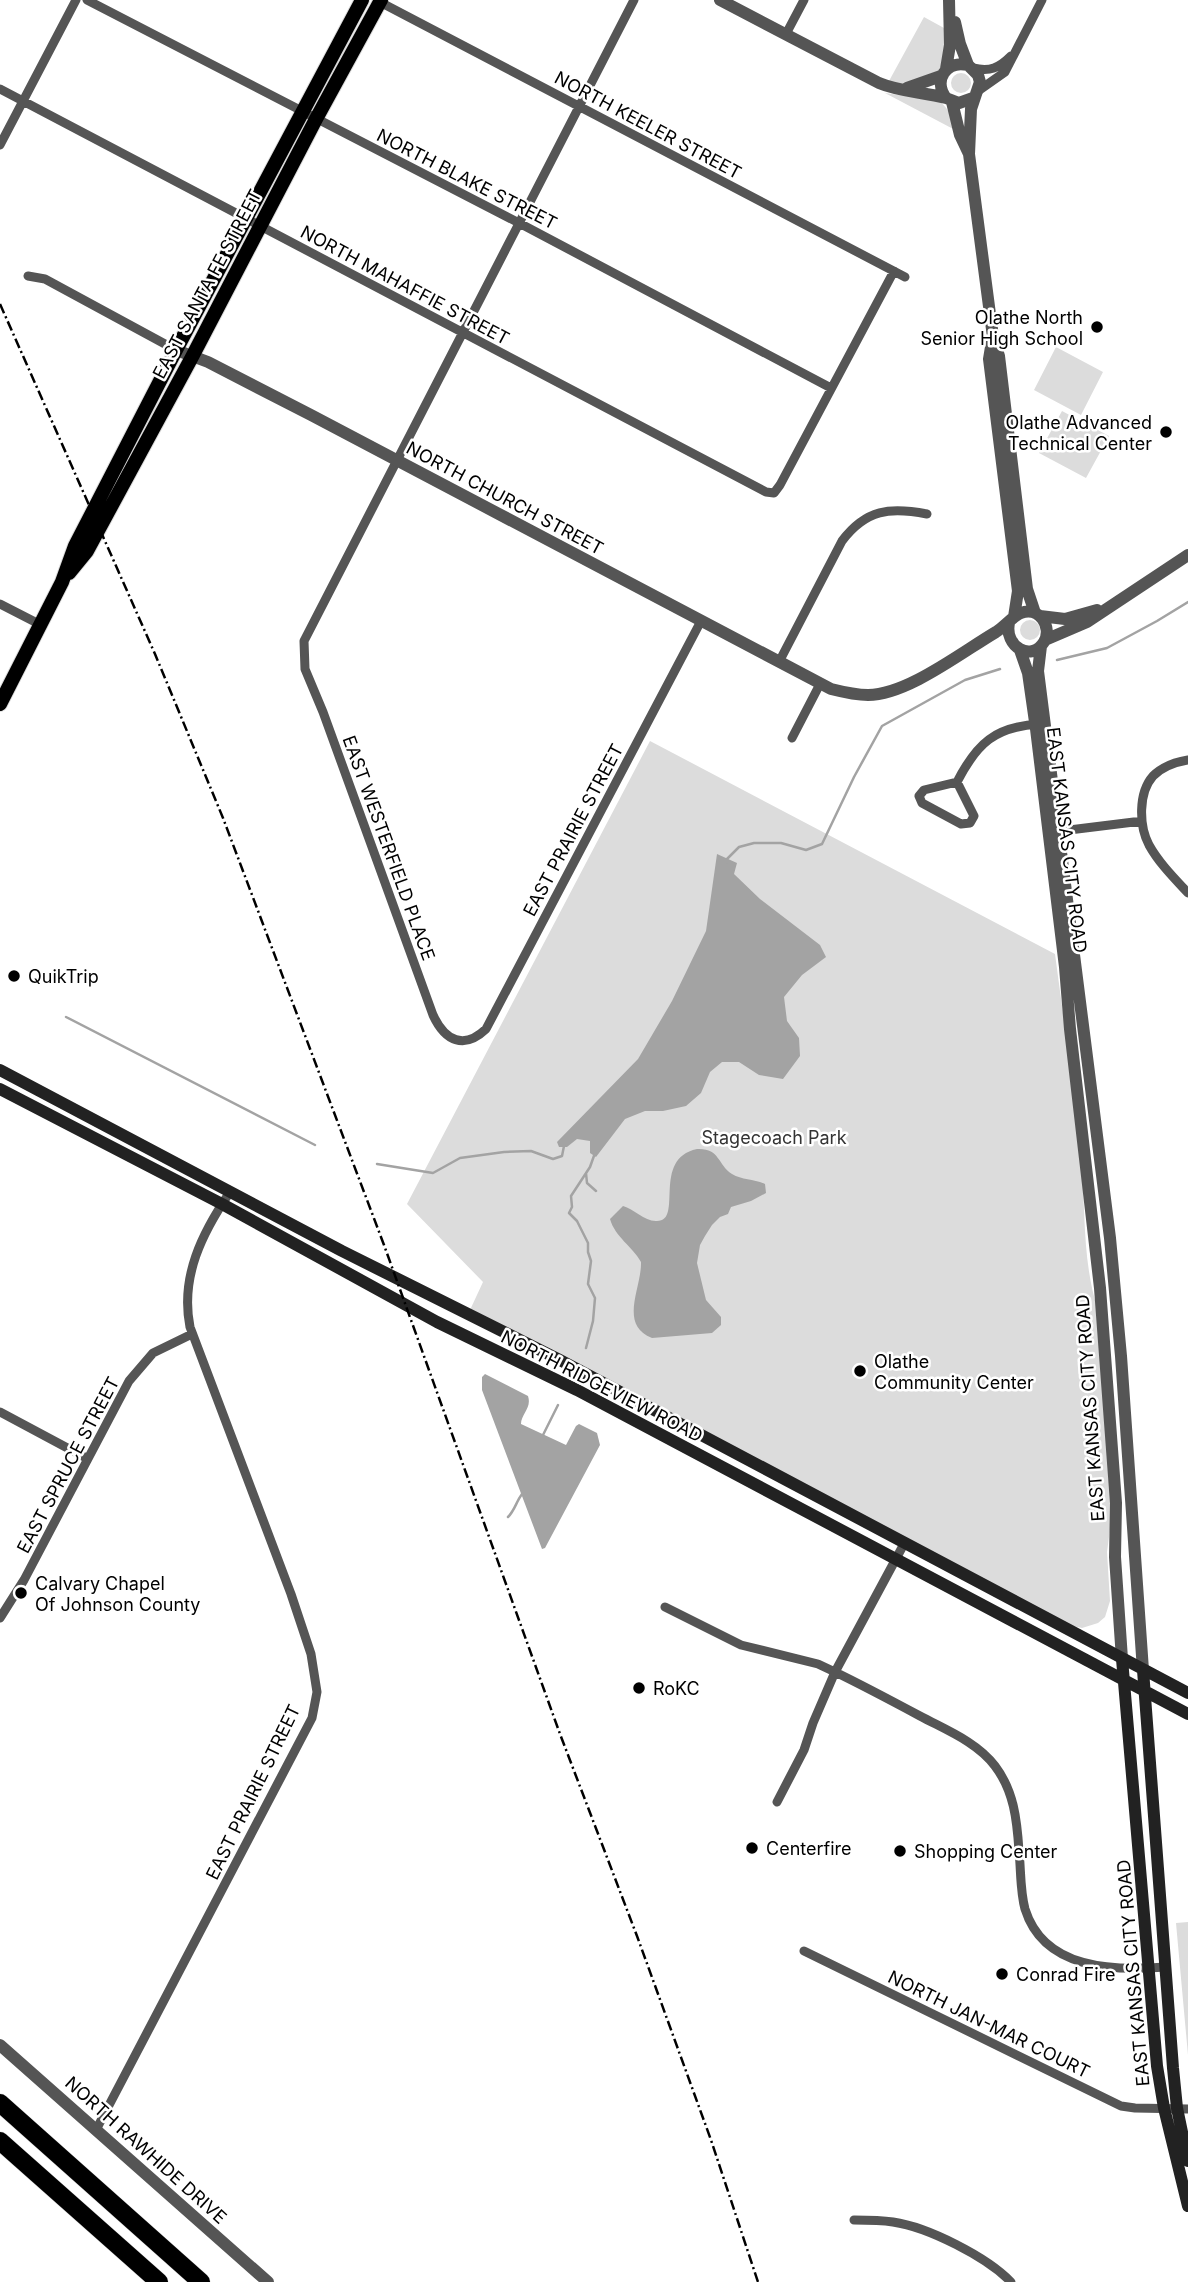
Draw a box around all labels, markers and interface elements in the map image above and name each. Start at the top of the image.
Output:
street label: NORTH KEELER STREET [551,67,745,183]
street label: NORTH BLAKE STREET [373,124,561,234]
street label: EAST SANTA FE STREET [148,186,266,382]
street label: NORTH MAHAFFIE STREET [297,221,513,349]
place label: Olathe North Senior High School [920,307,1083,349]
marker: Olathe North Senior High School [1089,319,1105,335]
place label: Olathe Advanced Technical Center [1006,412,1152,454]
marker: Olathe Advanced Technical Center [1158,424,1174,440]
street label: NORTH CHURCH STREET [403,437,607,559]
street label: EAST KANSAS CITY ROAD [1043,726,1091,954]
street label: EAST WESTERFIELD PLACE [339,733,439,963]
street label: EAST PRAIRIE STREET [519,740,627,920]
place label: QuikTrip [28,966,99,987]
marker: QuikTrip [6,968,22,984]
park label: Stagecoach Park [701,1127,847,1148]
street label: EAST KANSAS CITY ROAD [1072,1294,1108,1522]
street label: NORTH RIDGEVIEW ROAD [498,1326,706,1446]
place label: Olathe Community Center [874,1351,1034,1393]
marker: Olathe Community Center [852,1363,868,1379]
street label: EAST SPRUCE STREET [13,1373,123,1557]
place label: Calvary Chapel Of Johnson County [35,1573,200,1615]
marker: Calvary Chapel Of Johnson County [13,1585,29,1601]
place label: RoKC [653,1678,700,1699]
marker: RoKC [631,1680,647,1696]
street label: EAST PRAIRIE STREET [201,1701,305,1883]
place label: Centerfire [766,1838,852,1859]
marker: Centerfire [744,1840,760,1856]
place label: Shopping Center [914,1841,1058,1862]
marker: Shopping Center [892,1843,908,1859]
street label: EAST KANSAS CITY ROAD [1113,1859,1153,2087]
place label: Conrad Fire [1016,1964,1116,1985]
street label: NORTH JAN-MAR COURT [885,1966,1093,2082]
marker: Conrad Fire [994,1966,1010,1982]
street label: NORTH RAWHIDE DRIVE [61,2072,231,2228]

